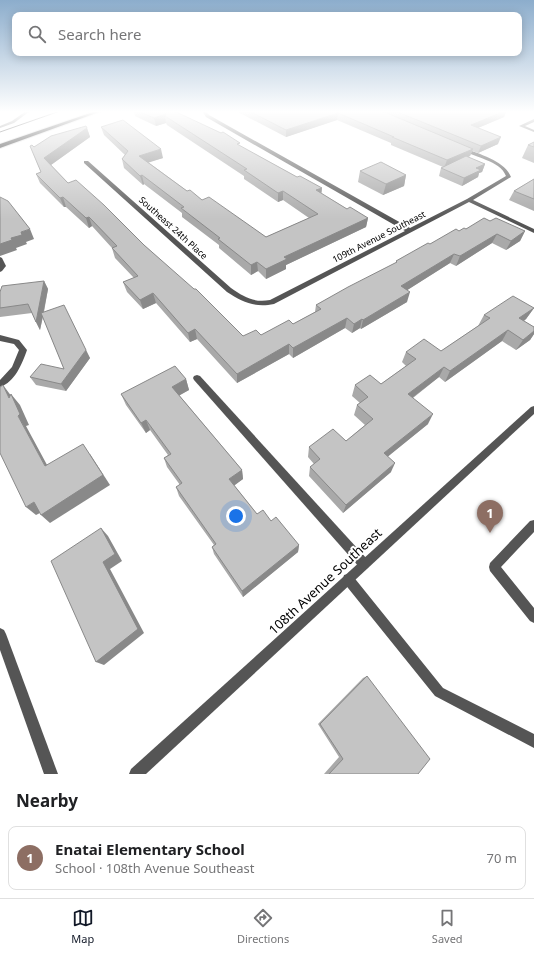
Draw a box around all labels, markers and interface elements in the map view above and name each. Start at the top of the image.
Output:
search box [12,12,522,56]
icon: search [26,23,48,45]
text: Search here [58,24,141,44]
street label: Southeast 24th Place [136,193,211,262]
street label: 109th Avenue Southeast [330,207,428,266]
pin: 1 [477,500,503,533]
your location [226,506,246,526]
street label: 108th Avenue Southeast [264,523,386,638]
text: Nearby [16,789,78,812]
text: Enatai Elementary School [55,839,245,859]
text: 1 [26,849,34,867]
text: 70 m [487,849,517,867]
text: School · 108th Avenue Southeast [55,859,255,877]
tab: Map [71,907,94,946]
tab: Directions [237,907,289,946]
tab: Saved [432,907,463,946]

